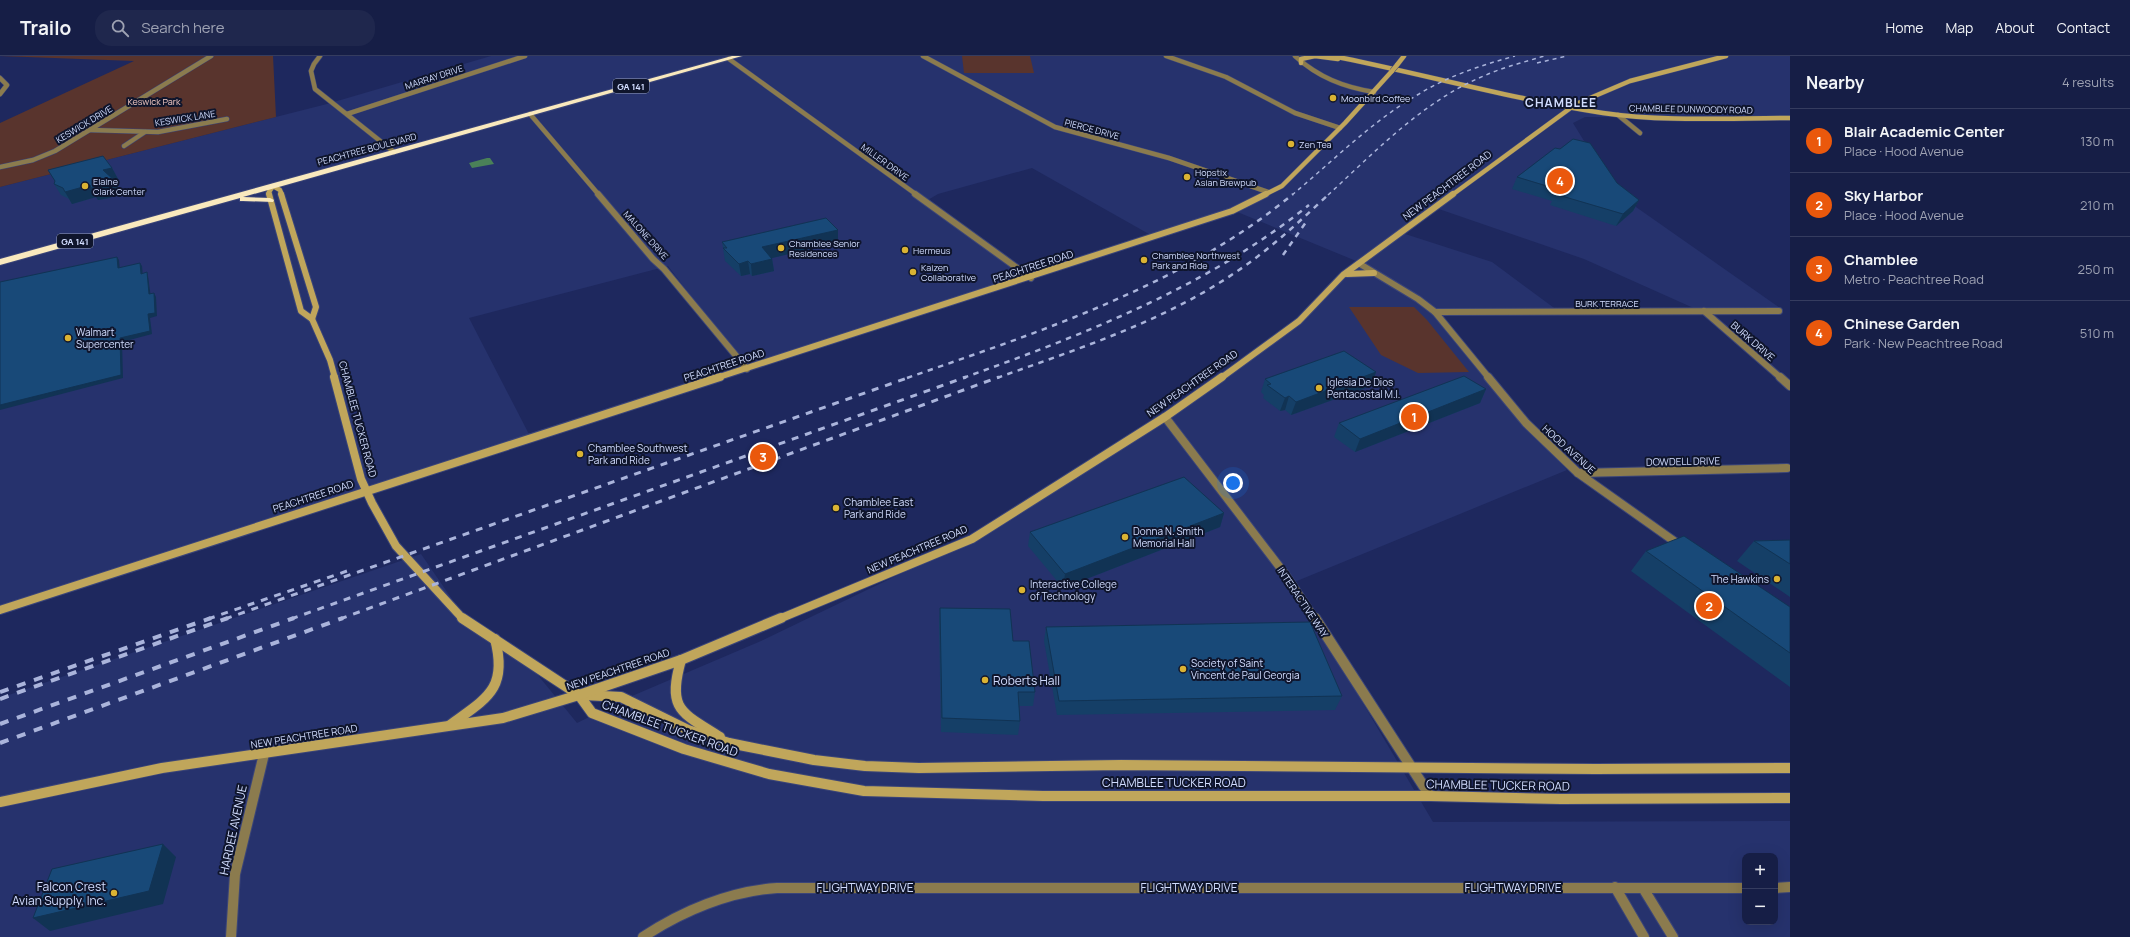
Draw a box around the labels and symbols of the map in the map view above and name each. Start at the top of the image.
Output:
street label: MARRAY DRIVE [403,61,465,93]
road number: GA 141 [613,79,649,93]
place label: Moonbird Coffee [1341,92,1410,105]
marker: Moonbird Coffee [1328,93,1338,103]
district label: CHAMBLEE [1525,94,1597,111]
park label: Keswick Park [128,95,181,108]
street label: CHAMBLEE DUNWOODY ROAD [1629,101,1753,117]
street label: KESWICK DRIVE [53,102,115,146]
street label: KESWICK LANE [154,107,216,129]
street label: PIERCE DRIVE [1063,115,1121,143]
street label: PEACHTREE BOULEVARD [316,130,418,168]
place label: Zen Tea [1299,138,1332,151]
marker: Zen Tea [1286,139,1296,149]
street label: MILLER DRIVE [859,140,911,184]
street label: NEW PEACHTREE ROAD [1400,147,1494,223]
place label: Hopstix Asian Brewpub [1195,166,1256,189]
pin: 4 [1547,166,1573,196]
marker: Hopstix Asian Brewpub [1182,172,1192,182]
place label: Elaine Clark Center [93,175,146,198]
marker: Elaine Clark Center [80,181,90,191]
street label: MALONE DRIVE [621,208,671,262]
road number: GA 141 [57,234,93,248]
place label: Chamblee Senior Residences [789,237,861,260]
marker: Chamblee Senior Residences [776,243,786,253]
place label: Hermeus [913,244,951,257]
marker: Hermeus [900,245,910,255]
street label: PEACHTREE ROAD [991,246,1075,286]
place label: Chamblee Northwest Park and Ride [1152,249,1241,272]
marker: Chamblee Northwest Park and Ride [1139,255,1149,265]
place label: Kaizen Collaborative [921,261,976,284]
marker: Kaizen Collaborative [908,267,918,277]
street label: BURK TERRACE [1575,297,1639,310]
street label: BURK DRIVE [1728,318,1778,364]
place label: Walmart Supercenter [76,325,134,351]
marker: Walmart Supercenter [63,333,73,343]
street label: PEACHTREE ROAD [682,345,766,385]
street label: NEW PEACHTREE ROAD [1144,346,1240,420]
street label: CHAMBLEE TUCKER ROAD [336,359,380,479]
place label: Iglesia De Dios Pentacostal M.I. [1327,375,1400,401]
marker: Iglesia De Dios Pentacostal M.I. [1314,383,1324,393]
pin: 1 [1401,402,1427,432]
street label: HOOD AVENUE [1539,421,1599,477]
place label: Chamblee Southwest Park and Ride [588,441,688,467]
pin: 3 [750,442,776,472]
marker: Chamblee Southwest Park and Ride [575,449,585,459]
street label: DOWDELL DRIVE [1646,453,1721,469]
your location [1223,473,1243,493]
street label: PEACHTREE ROAD [271,476,355,516]
place label: Chamblee East Park and Ride [844,495,914,521]
marker: Chamblee East Park and Ride [831,503,841,513]
street label: NEW PEACHTREE ROAD [865,521,970,577]
place label: Donna N. Smith Memorial Hall [1133,524,1203,550]
marker: Donna N. Smith Memorial Hall [1120,532,1130,542]
street label: INTERACTIVE WAY [1274,564,1332,640]
place label: The Hawkins [1711,572,1769,586]
marker: The Hawkins [1772,574,1782,584]
place label: Interactive College of Technology [1030,577,1117,603]
marker: Interactive College of Technology [1017,585,1027,595]
pin: 2 [1696,591,1722,621]
street label: NEW PEACHTREE ROAD [565,645,672,693]
place label: Society of Saint Vincent de Paul Georgia [1191,656,1300,682]
marker: Society of Saint Vincent de Paul Georgia [1178,664,1188,674]
place label: Roberts Hall [993,672,1060,689]
marker: Roberts Hall [980,675,990,685]
street label: CHAMBLEE TUCKER ROAD [600,695,740,761]
street label: NEW PEACHTREE ROAD [250,721,359,751]
street label: CHAMBLEE TUCKER ROAD [1102,774,1246,791]
street label: CHAMBLEE TUCKER ROAD [1426,775,1570,795]
street label: HARDEE AVENUE [215,783,251,877]
place label: Falcon Crest Avian Supply, Inc. [12,878,106,909]
street label: FLIGHTWAY DRIVE [816,879,914,896]
street label: FLIGHTWAY DRIVE [1140,879,1238,896]
street label: FLIGHTWAY DRIVE [1464,879,1562,896]
marker: Falcon Crest Avian Supply, Inc. [109,888,119,898]

